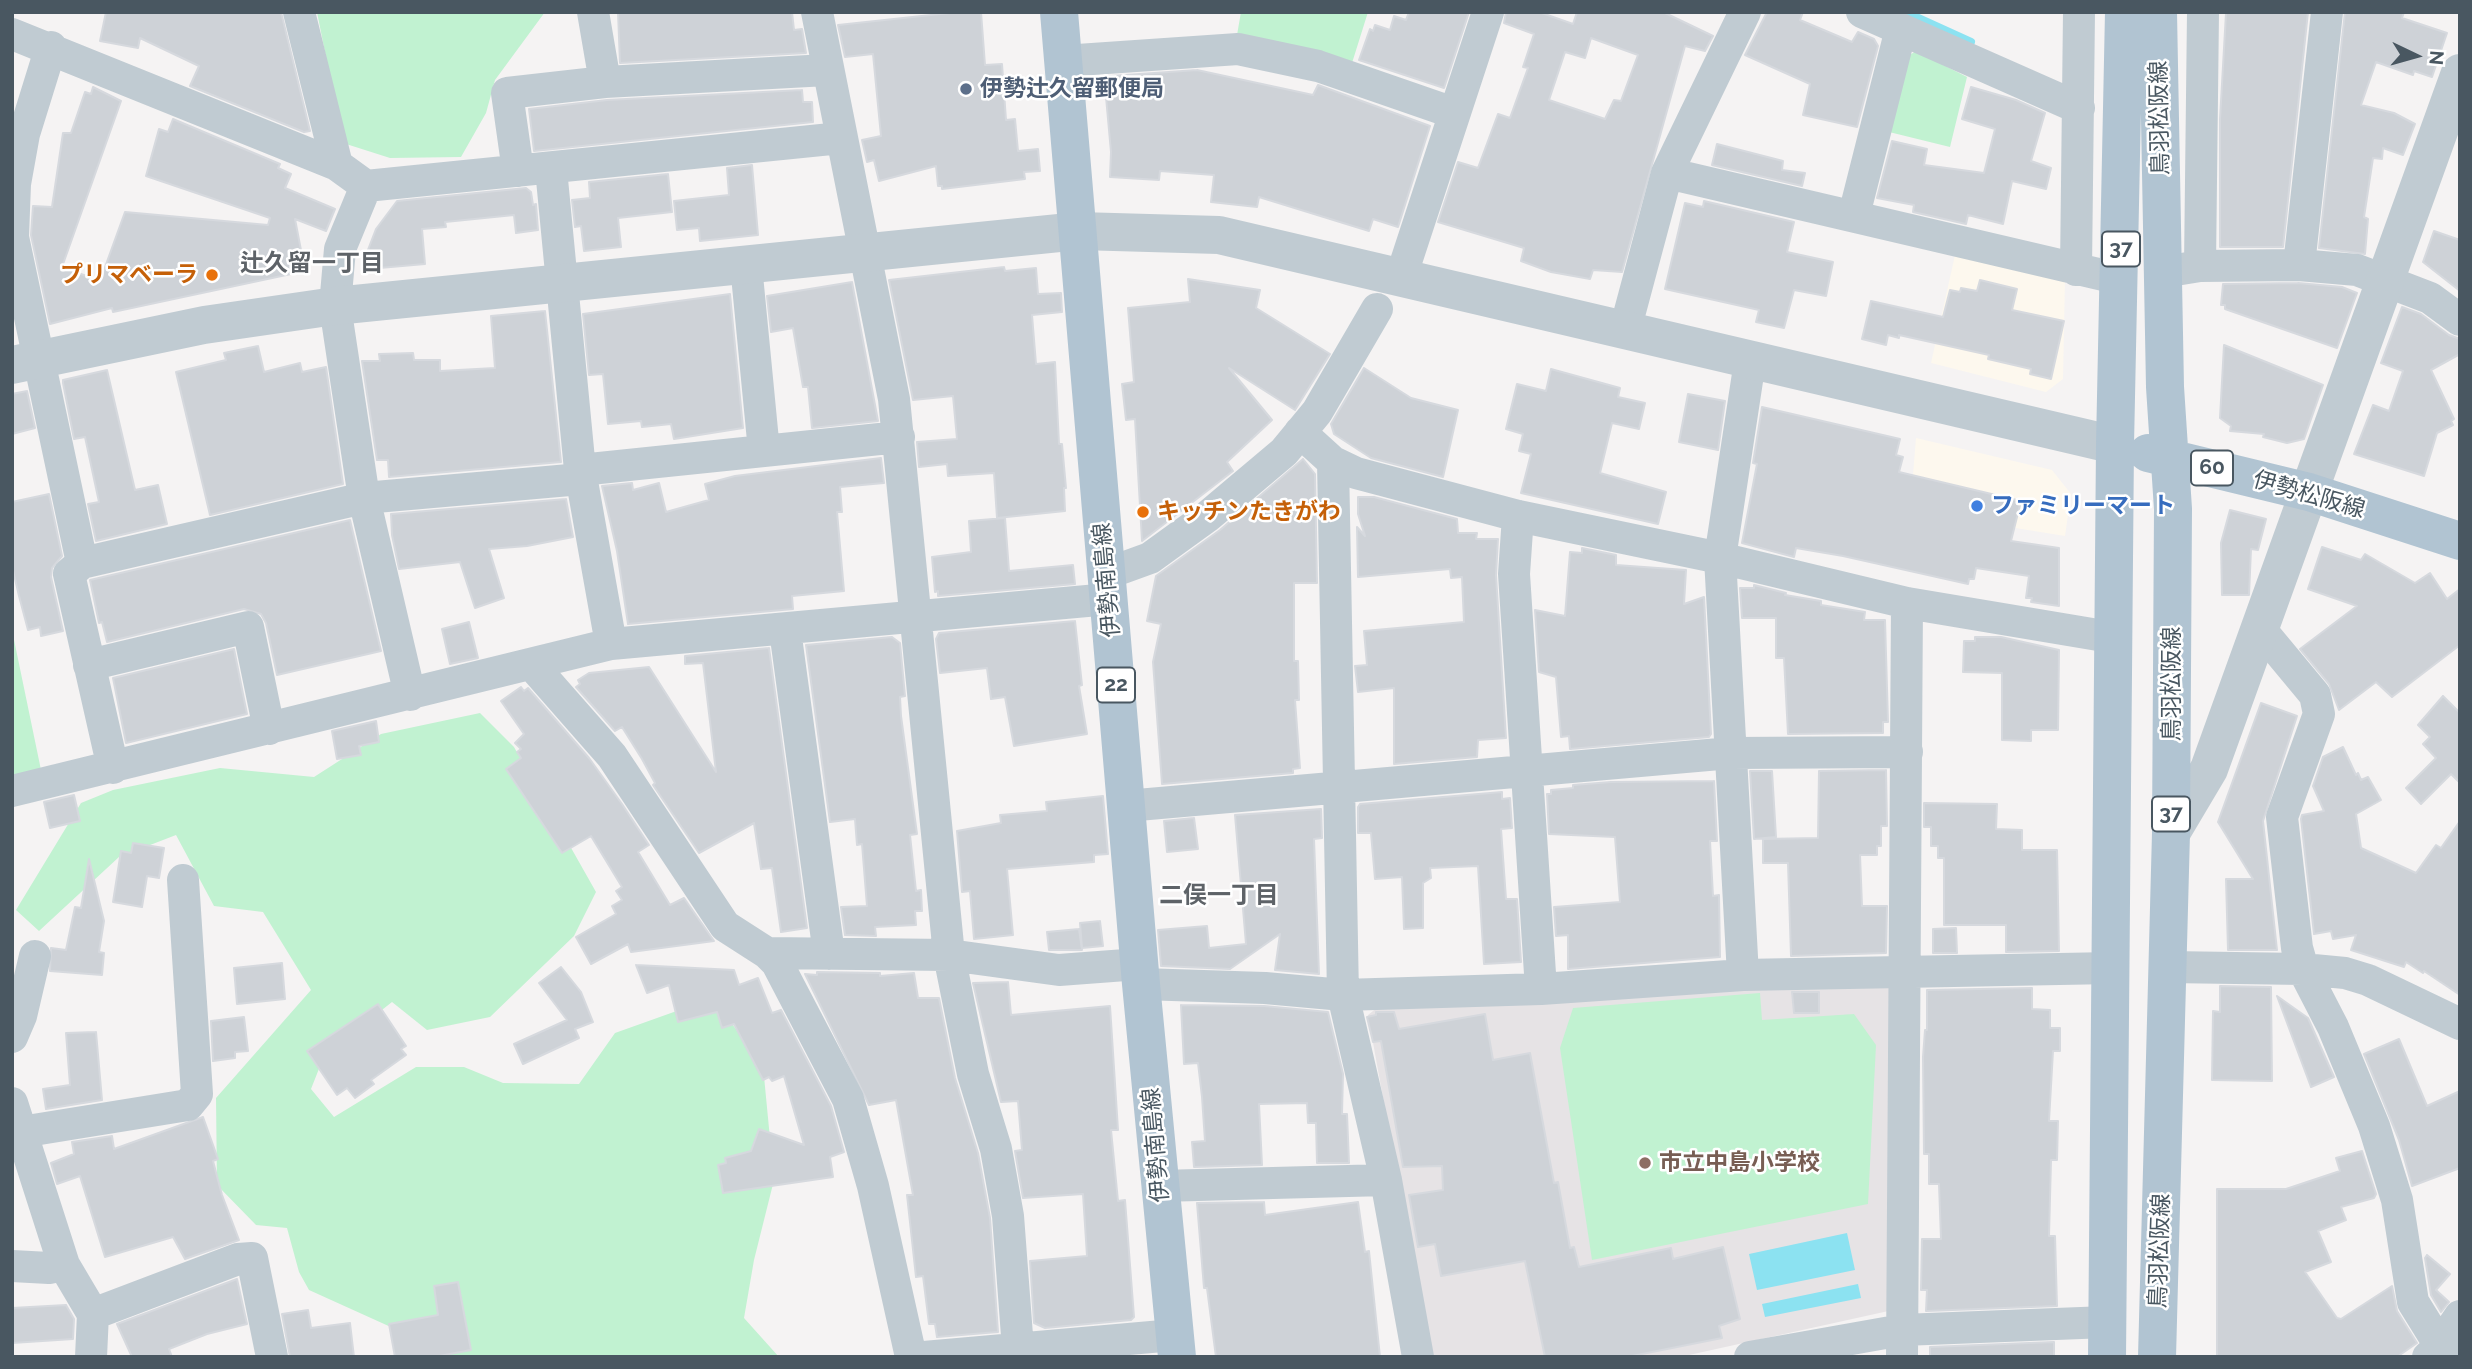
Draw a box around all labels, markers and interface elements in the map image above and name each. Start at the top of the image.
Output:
north arrow [2381,21,2451,91]
text: N [2425,50,2449,66]
street label: 鳥羽松阪線 [2145,60,2175,176]
place label: 伊勢辻久留郵便局 [980,75,1164,103]
marker: 伊勢辻久留郵便局 [958,81,974,97]
road number: 37 [2102,232,2140,266]
district label: 辻久留一丁目 [240,250,384,278]
place label: プリマベーラ [60,261,198,289]
marker: プリマベーラ [204,267,220,283]
road number: 60 [2191,450,2233,486]
street label: 伊勢松阪線 [2250,466,2368,524]
place label: ファミリーマート [1991,492,2175,520]
place label: キッチンたきがわ [1157,498,1341,526]
marker: ファミリーマート [1969,498,1985,514]
marker: キッチンたきがわ [1135,504,1151,520]
street label: 伊勢南島線 [1088,522,1126,638]
street label: 鳥羽松阪線 [2158,627,2186,741]
road number: 22 [1097,668,1135,702]
road number: 37 [2152,796,2190,832]
district label: 二俣一丁目 [1159,882,1279,910]
street label: 伊勢南島線 [1137,1087,1175,1203]
place label: 市立中島小学校 [1659,1149,1820,1177]
marker: 市立中島小学校 [1637,1155,1653,1171]
street label: 鳥羽松阪線 [2144,1193,2176,1309]

